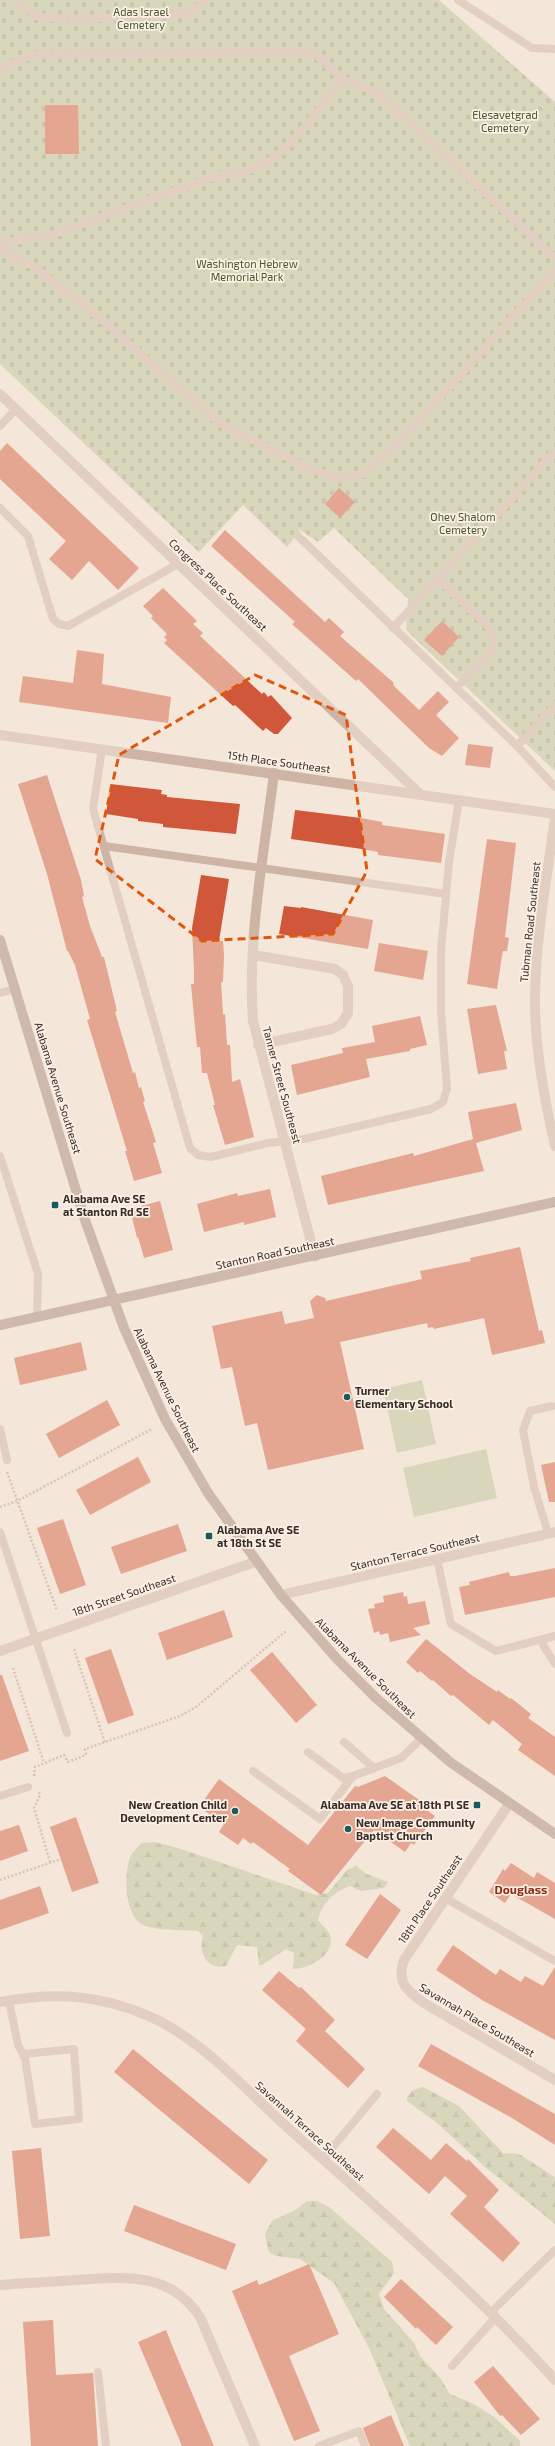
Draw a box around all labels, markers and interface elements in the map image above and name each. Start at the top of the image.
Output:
park label: Adas Israel Cemetery [113,5,169,31]
park label: Elesavetgrad Cemetery [472,108,538,134]
park label: Washington Hebrew Memorial Park [196,257,298,283]
park label: Ohev Shalom Cemetery [430,510,496,536]
street label: Congress Place Southeast [167,536,270,633]
street label: 15th Place Southeast [227,748,331,775]
street label: Tubman Road Southeast [517,861,542,983]
street label: Alabama Avenue Southeast [32,1021,85,1155]
street label: Tanner Street Southeast [261,1025,304,1145]
place label: Alabama Ave SE at Stanton Rd SE [63,1192,149,1218]
marker: Alabama Ave SE at Stanton Rd SE [50,1200,60,1210]
street label: Stanton Road Southeast [214,1234,335,1271]
street label: Alabama Avenue Southeast [132,1326,203,1454]
place label: Turner Elementary School [355,1384,453,1411]
marker: Turner Elementary School [342,1392,352,1402]
place label: Alabama Ave SE at 18th St SE [217,1523,299,1549]
street label: Stanton Terrace Southeast [349,1530,481,1573]
marker: Alabama Ave SE at 18th St SE [204,1531,214,1541]
street label: 18th Street Southeast [71,1571,177,1618]
street label: Alabama Avenue Southeast [313,1615,419,1721]
place label: New Creation Child Development Center [120,1798,227,1824]
place label: Alabama Ave SE at 18th Pl SE [321,1798,469,1811]
marker: Alabama Ave SE at 18th Pl SE [472,1800,482,1810]
marker: New Creation Child Development Center [230,1806,240,1816]
place label: New Image Community Baptist Church [356,1816,476,1842]
marker: New Image Community Baptist Church [343,1824,353,1834]
street label: 18th Place Southeast [395,1852,464,1946]
district label: Douglass [495,1882,547,1896]
street label: Savannah Place Southeast [417,1980,537,2059]
street label: Savannah Terrace Southeast [253,2078,367,2183]

